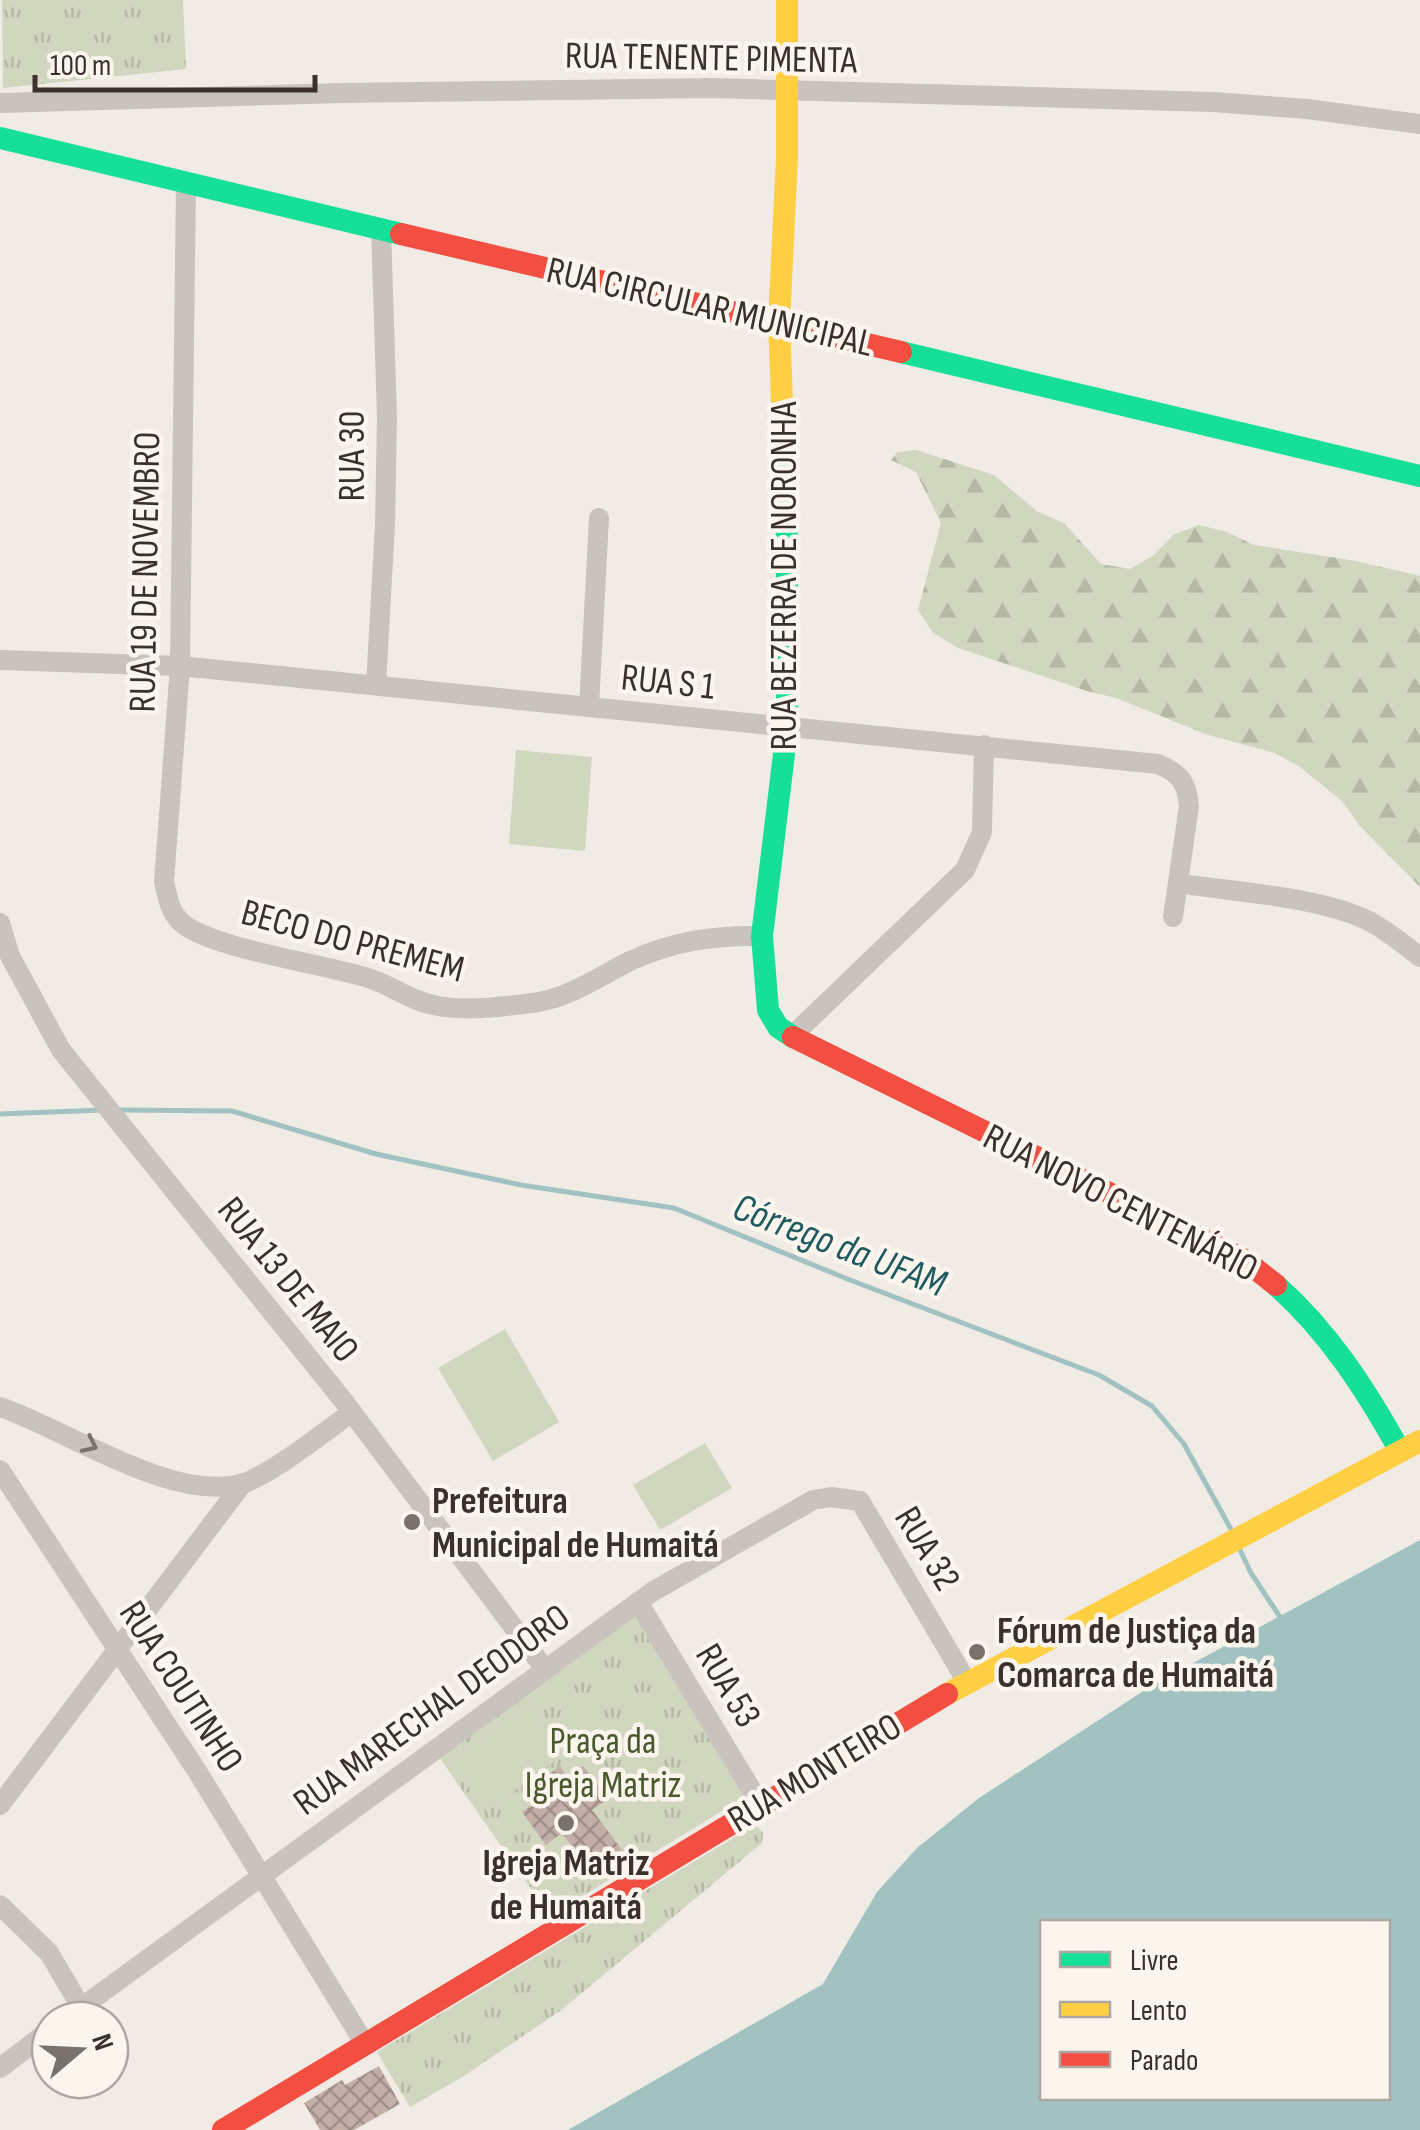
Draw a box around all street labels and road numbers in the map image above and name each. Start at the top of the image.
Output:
street label: RUA TENENTE PIMENTA [564,33,858,84]
street label: RUA CIRCULAR MUNICIPAL [542,248,877,367]
street label: RUA BEZERRA DE NORONHA [762,401,807,750]
street label: RUA 30 [330,410,375,502]
street label: RUA 19 DE NOVEMBRO [121,431,170,713]
street label: RUA S 1 [619,655,717,710]
street label: BECO DO PREMEM [236,890,469,993]
street label: RUA NOVO CENTENÁRIO [976,1115,1265,1292]
street label: RUA 13 DE MAIO [208,1188,368,1371]
street label: RUA 32 [884,1499,969,1599]
street label: RUA COUTINHO [109,1593,253,1781]
street label: RUA MARECHAL DEODORO [285,1595,579,1825]
street label: RUA 53 [685,1636,770,1736]
street label: RUA MONTEIRO [720,1704,909,1842]

